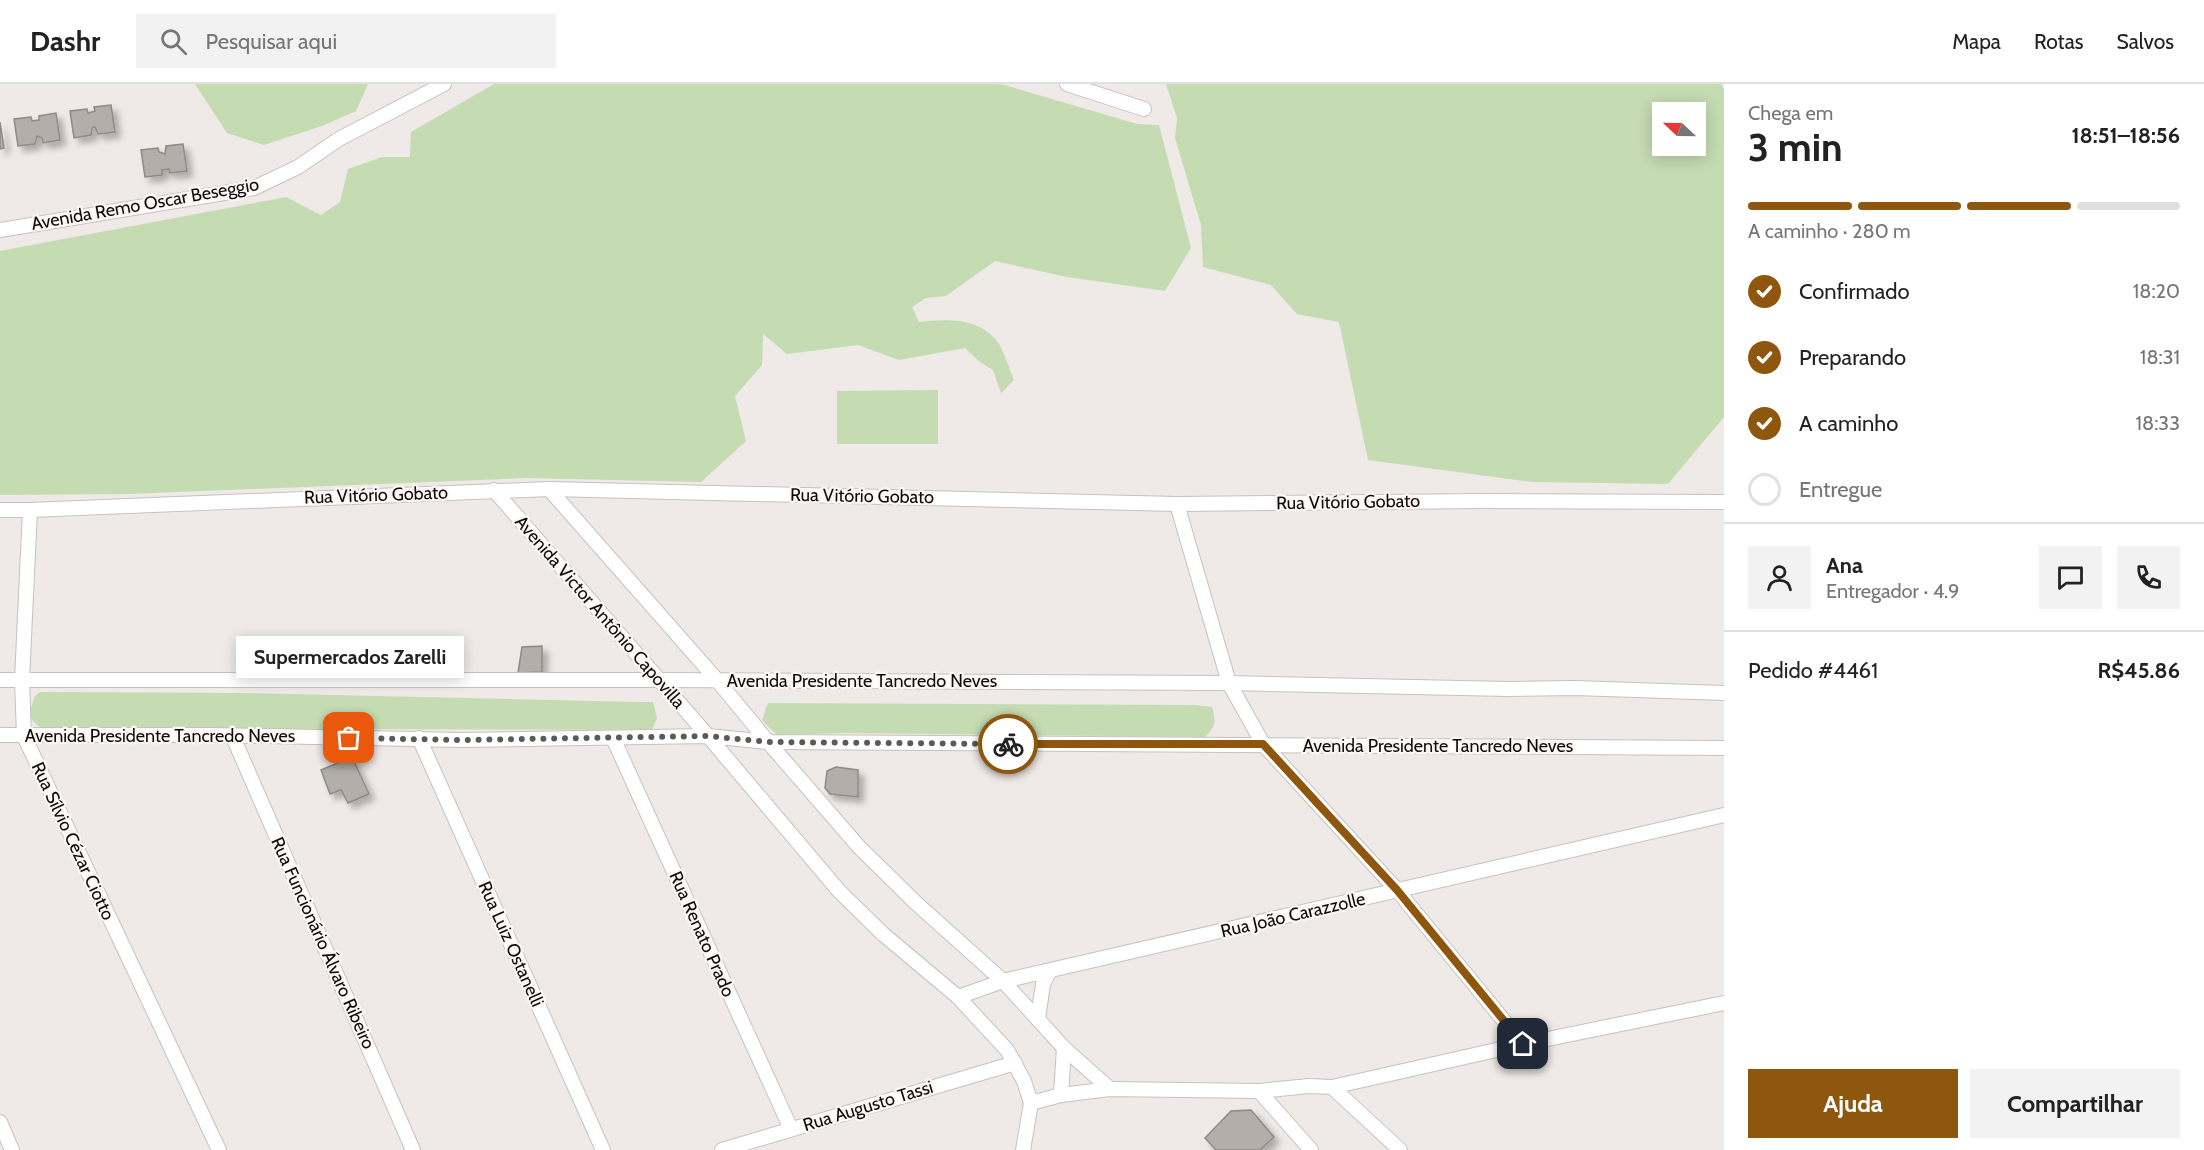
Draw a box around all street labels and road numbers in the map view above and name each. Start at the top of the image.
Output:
street label: Avenida Remo Oscar Beseggio [29,173,261,235]
street label: Rua Vitório Gobato [304,481,448,509]
street label: Rua Vitório Gobato [790,484,934,508]
street label: Rua Vitório Gobato [1276,490,1420,514]
street label: Avenida Victor Antônio Capovilla [510,511,690,713]
street label: Avenida Presidente Tancredo Neves [727,670,997,692]
street label: Avenida Presidente Tancredo Neves [25,725,295,747]
street label: Avenida Presidente Tancredo Neves [1303,735,1573,757]
street label: Rua Sílvio Cézar Ciotto [27,758,119,924]
street label: Rua Funcionário Álvaro Ribeiro [266,834,380,1053]
street label: Rua Renato Prado [664,868,740,1000]
street label: Rua Luiz Ostanelli [474,878,548,1010]
street label: Rua João Carazzolle [1219,888,1367,942]
street label: Rua Augusto Tassi [800,1076,936,1136]

